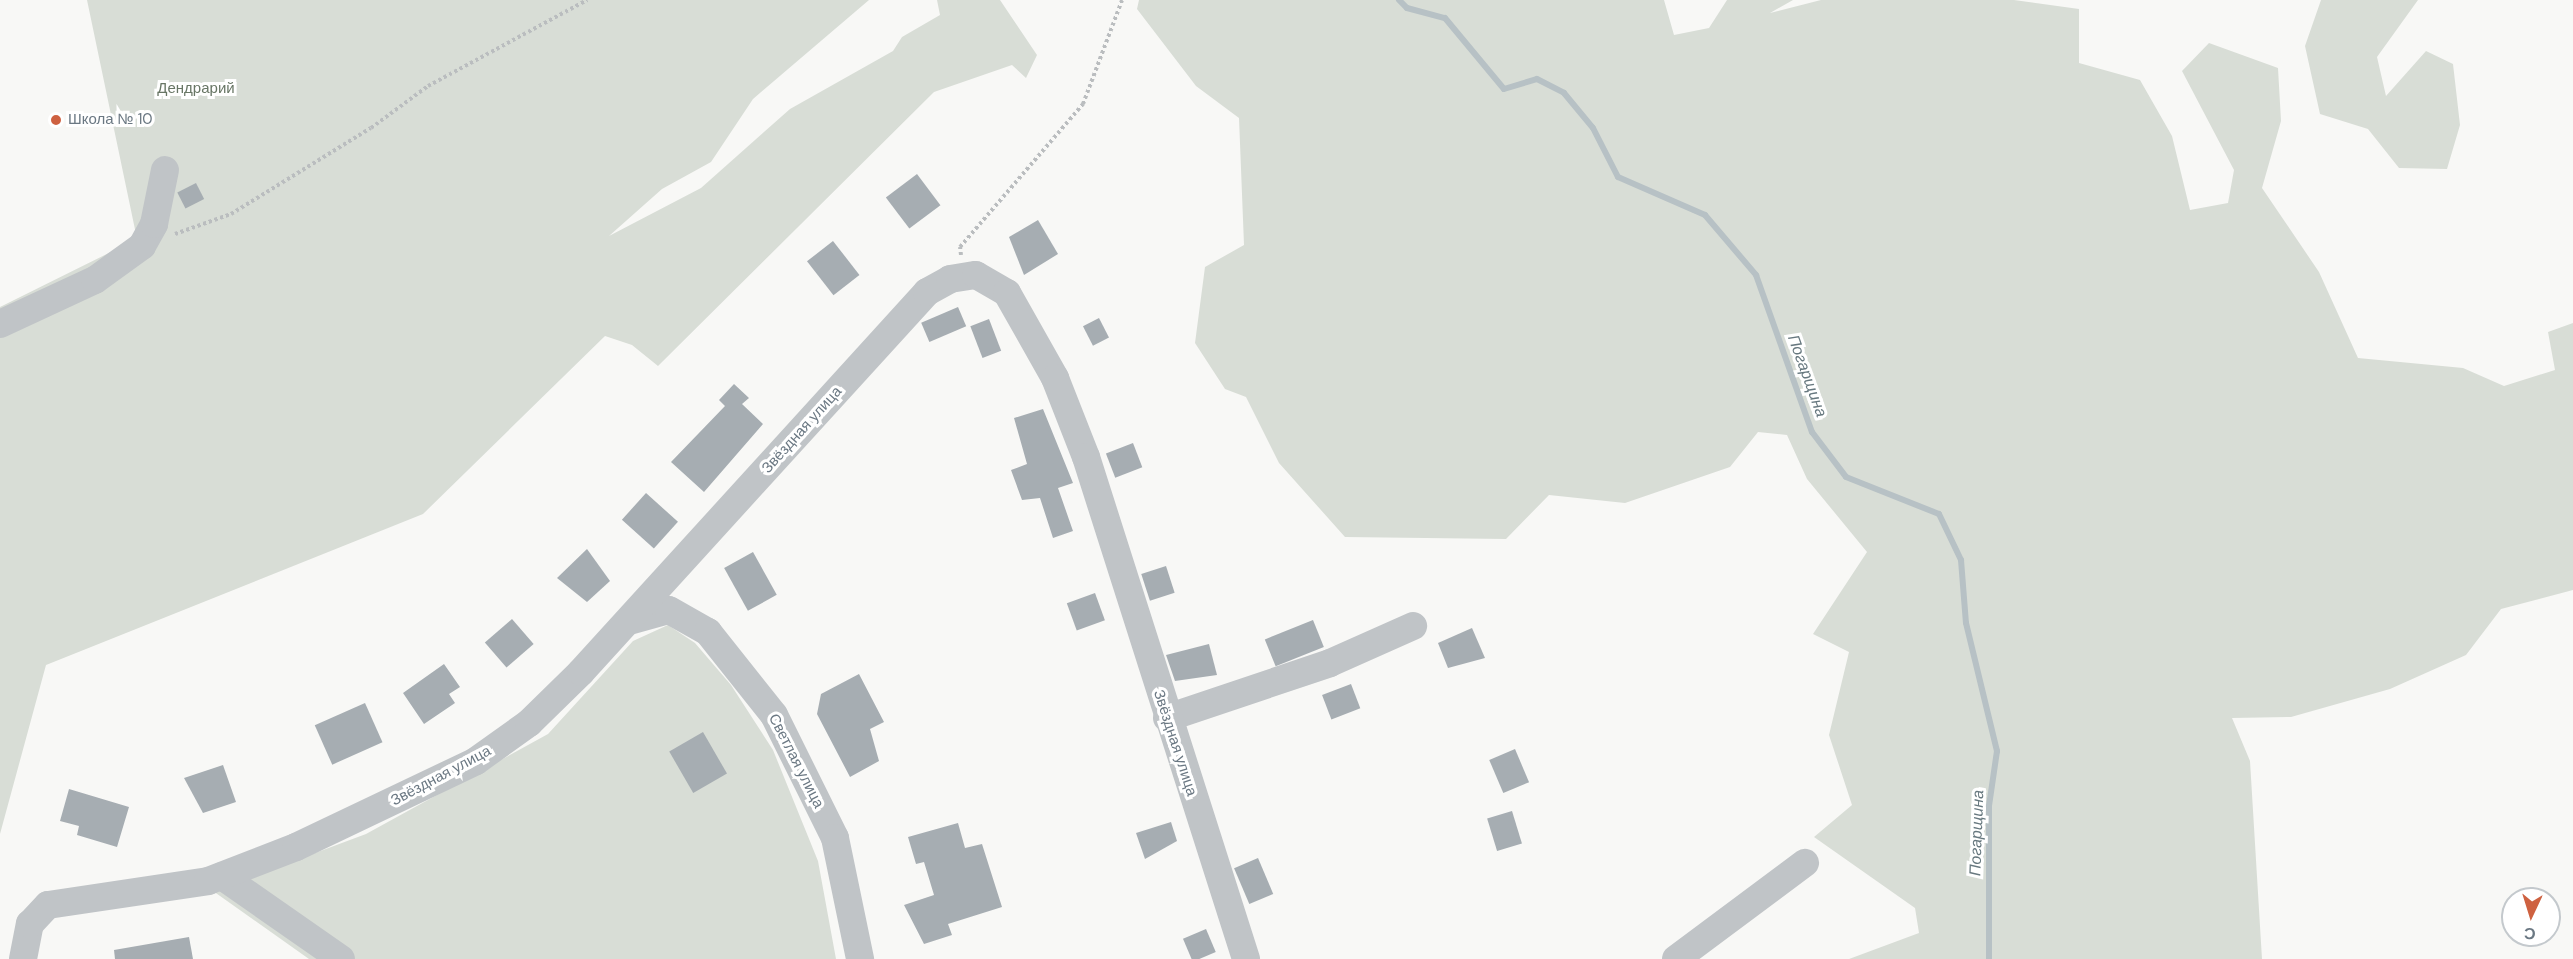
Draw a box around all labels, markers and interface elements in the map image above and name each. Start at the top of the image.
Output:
park label: Дендрарий [157,80,235,98]
place label: Школа № 10 [68,111,153,129]
marker: Школа № 10 [49,113,63,127]
water label: Погарщина [1783,332,1831,420]
street label: Звёздная улица [758,383,846,477]
street label: Звёздная улица [1149,688,1201,798]
street label: Светлая улица [764,711,828,811]
street label: Звёздная улица [388,742,494,810]
water label: Погарщина [1966,790,1988,876]
north arrow [2501,887,2561,947]
text: С [2523,923,2536,944]

